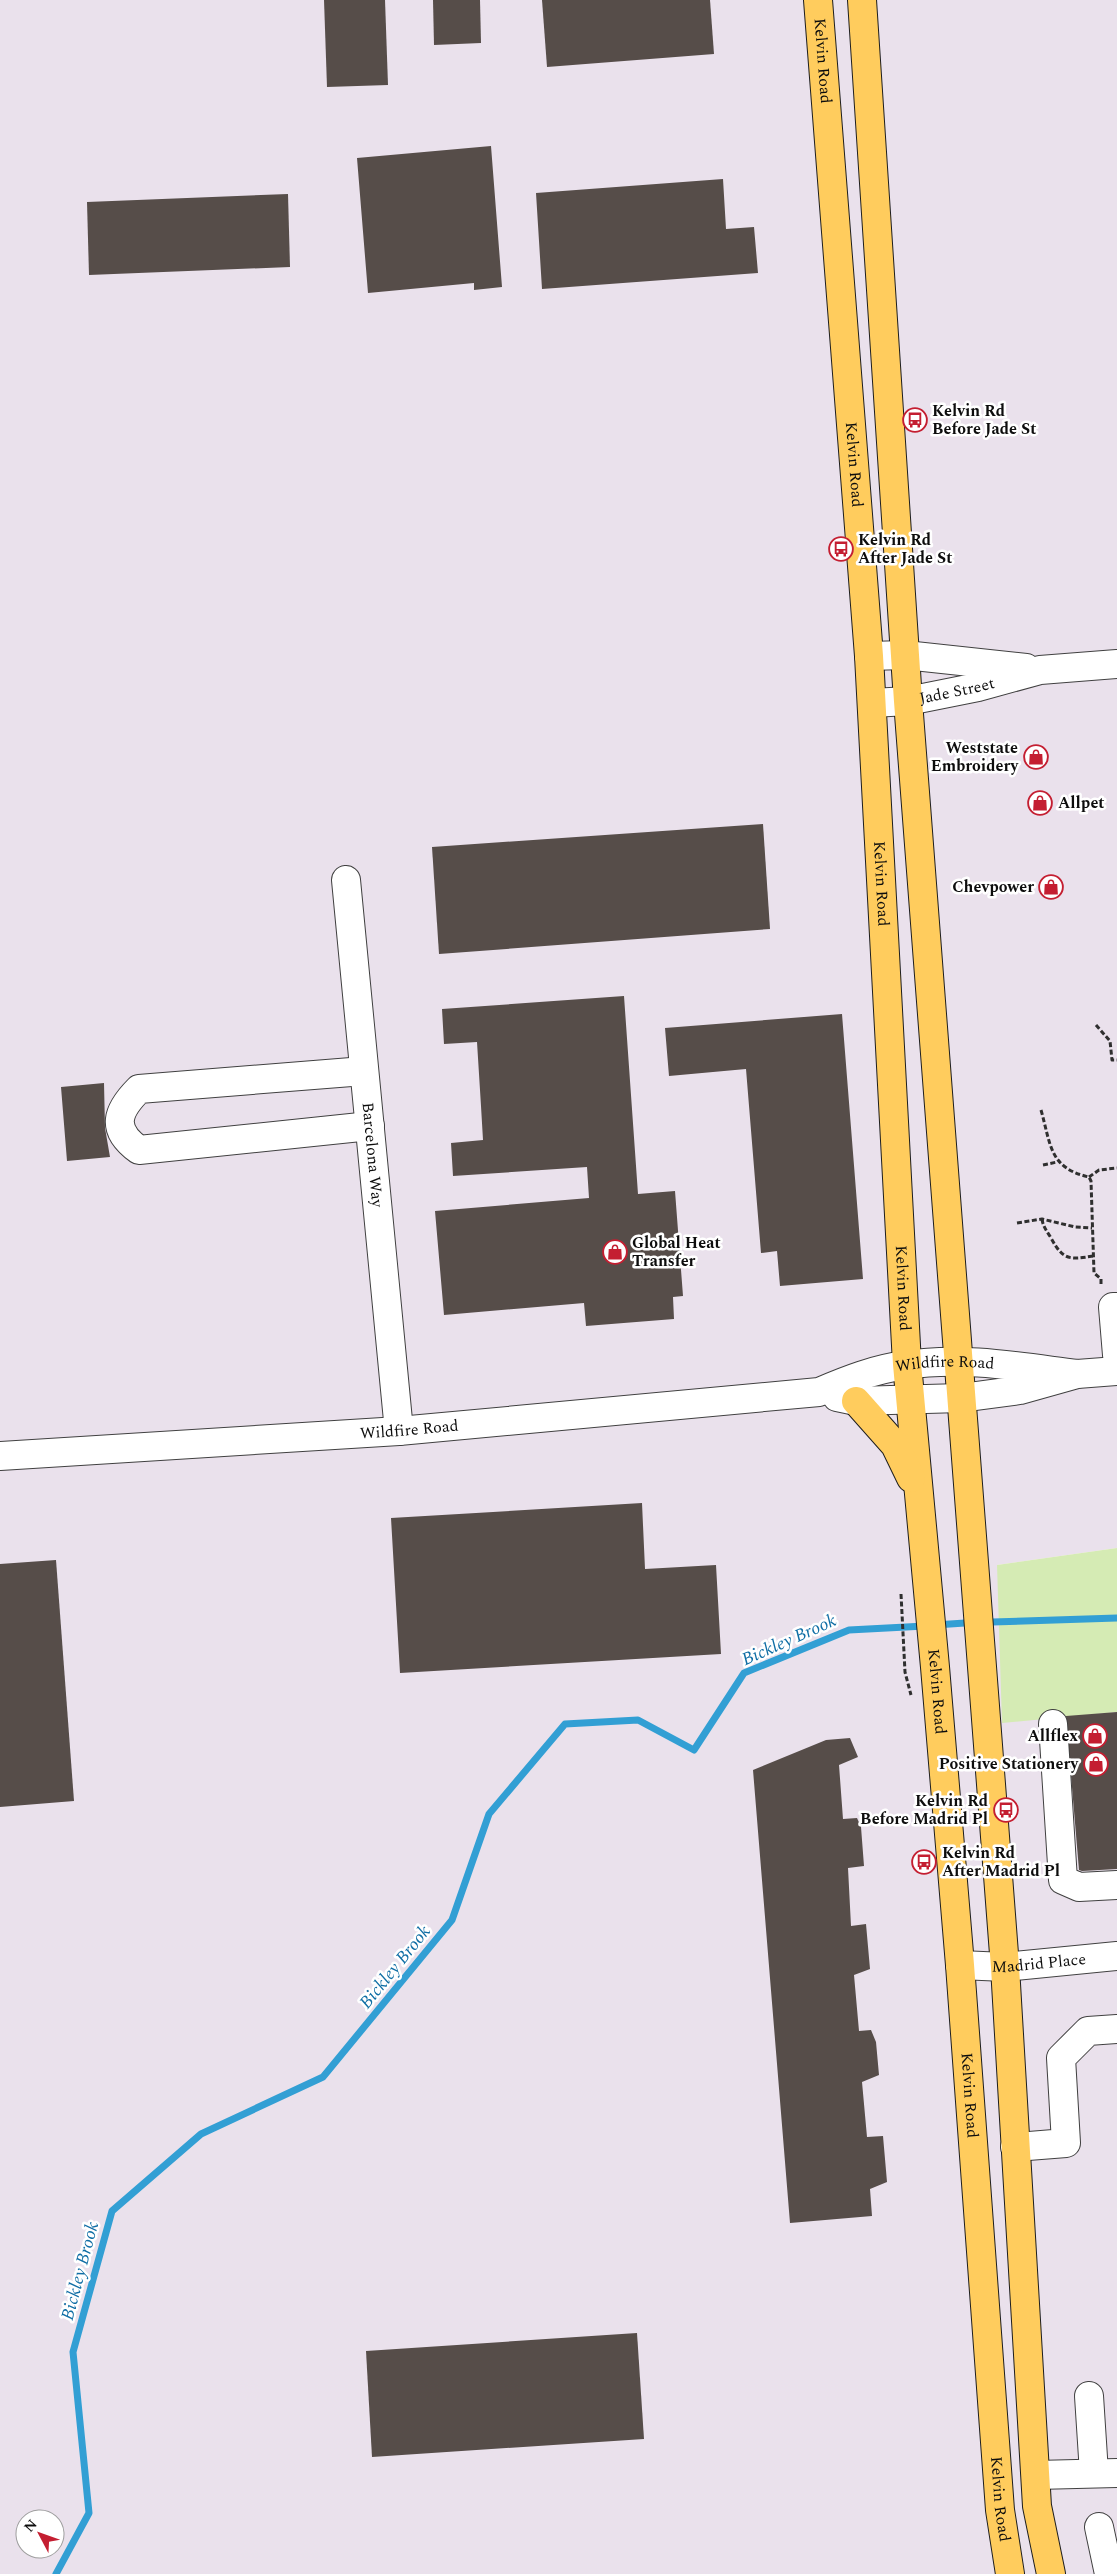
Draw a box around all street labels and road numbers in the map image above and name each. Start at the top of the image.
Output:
street label: Kelvin Road [807,17,838,105]
street label: Kelvin Road [839,421,869,508]
street label: Jade Street [917,671,998,710]
street label: Kelvin Road [867,840,896,927]
street label: Barcelona Way [355,1101,390,1210]
street label: Kelvin Road [889,1245,917,1332]
street label: Wildfire Road [894,1350,995,1378]
street label: Wildfire Road [359,1414,460,1445]
street label: Kelvin Road [921,1648,953,1735]
street label: Madrid Place [991,1947,1087,1979]
street label: Kelvin Road [954,2052,985,2139]
street label: Kelvin Road [984,2456,1017,2544]

